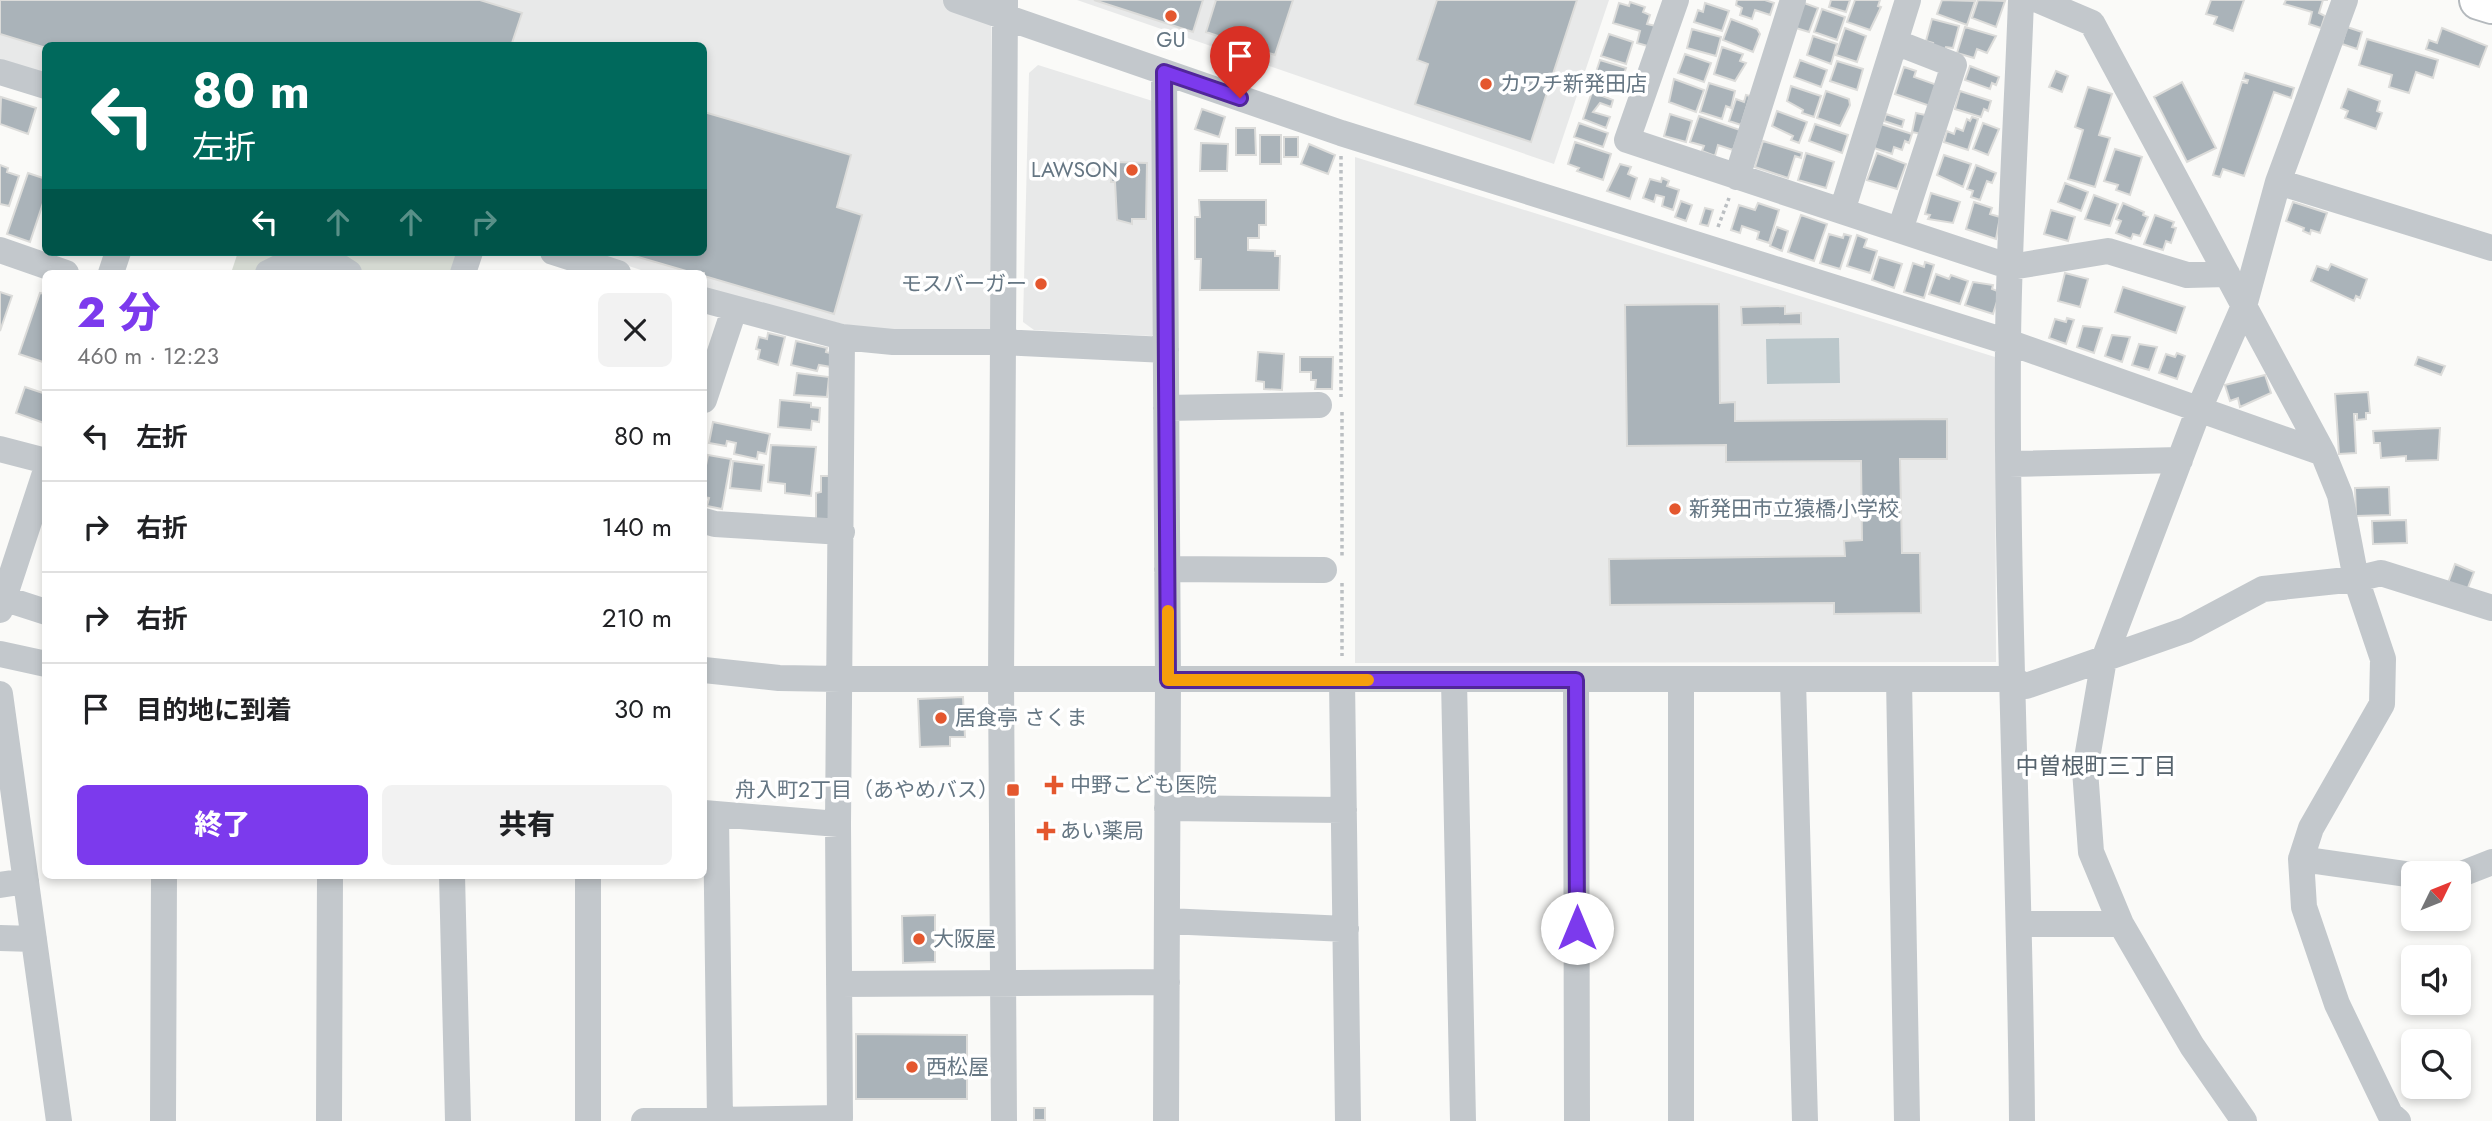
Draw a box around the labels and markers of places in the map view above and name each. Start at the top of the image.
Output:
marker: GU [1163,8,1179,24]
place label: GU [1156,25,1186,55]
pin [1210,26,1270,98]
place label: カワチ新発田店 [1500,69,1647,99]
marker: カワチ新発田店 [1478,76,1494,92]
place label: LAWSON [1031,155,1118,185]
marker: LAWSON [1124,162,1140,178]
place label: モスバーガー [901,269,1027,299]
marker: モスバーガー [1033,276,1049,292]
place label: 新発田市立猿橋小学校 [1689,494,1899,524]
marker: 新発田市立猿橋小学校 [1667,501,1683,517]
place label: 居食亭 さくま [955,703,1087,733]
marker: 居食亭 さくま [933,710,949,726]
place label: 中野こども医院 [1070,770,1217,800]
place label: 舟入町2丁目（あやめバス） [735,775,999,805]
marker: 中野こども医院 [1044,775,1064,795]
marker: 舟入町2丁目（あやめバス） [1005,782,1021,798]
place label: あい薬局 [1060,816,1144,846]
marker: あい薬局 [1038,823,1054,839]
place label: 大阪屋 [933,924,996,954]
marker: 大阪屋 [911,931,927,947]
place label: 西松屋 [926,1052,989,1082]
marker: 西松屋 [904,1059,920,1075]

